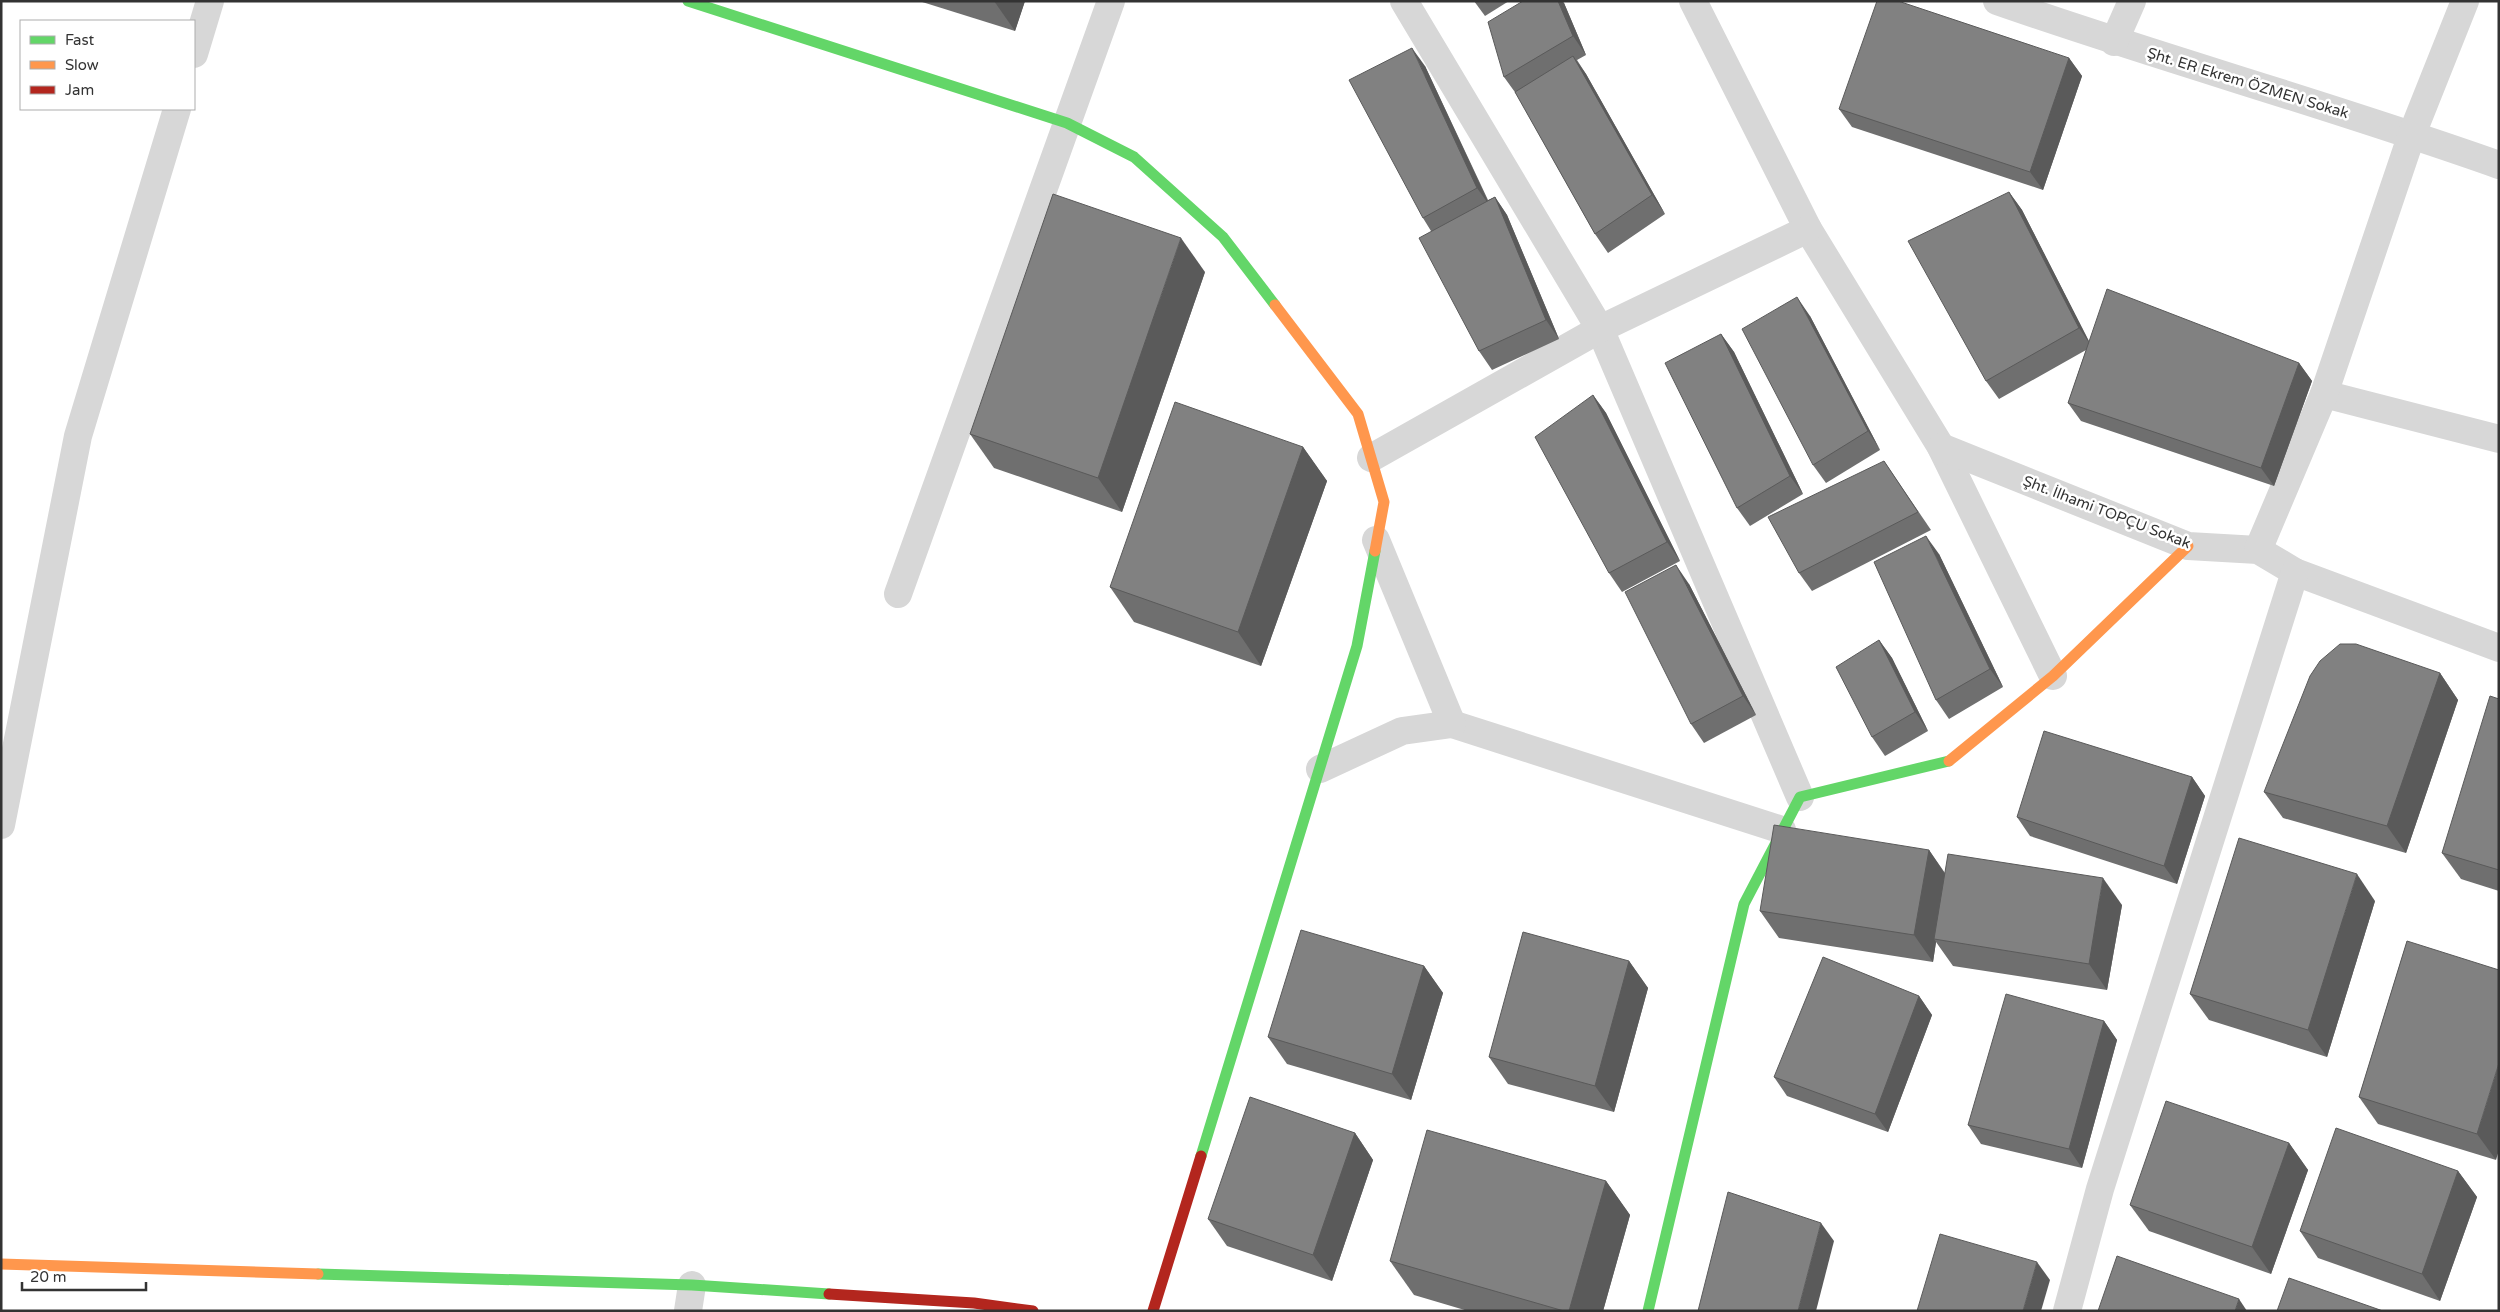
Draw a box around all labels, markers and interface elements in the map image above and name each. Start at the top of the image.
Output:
legend [20,20,195,110]
text: Fast [65,31,95,49]
street label: Şht. ER Ekrem ÖZMEN Sokak [2145,44,2351,122]
text: Slow [65,56,99,74]
text: Jam [65,81,94,99]
street label: Şht. İlhami TOPÇU Sokak [2021,472,2193,552]
scale bar [22,1260,146,1292]
text: 20 m [30,1268,67,1286]

